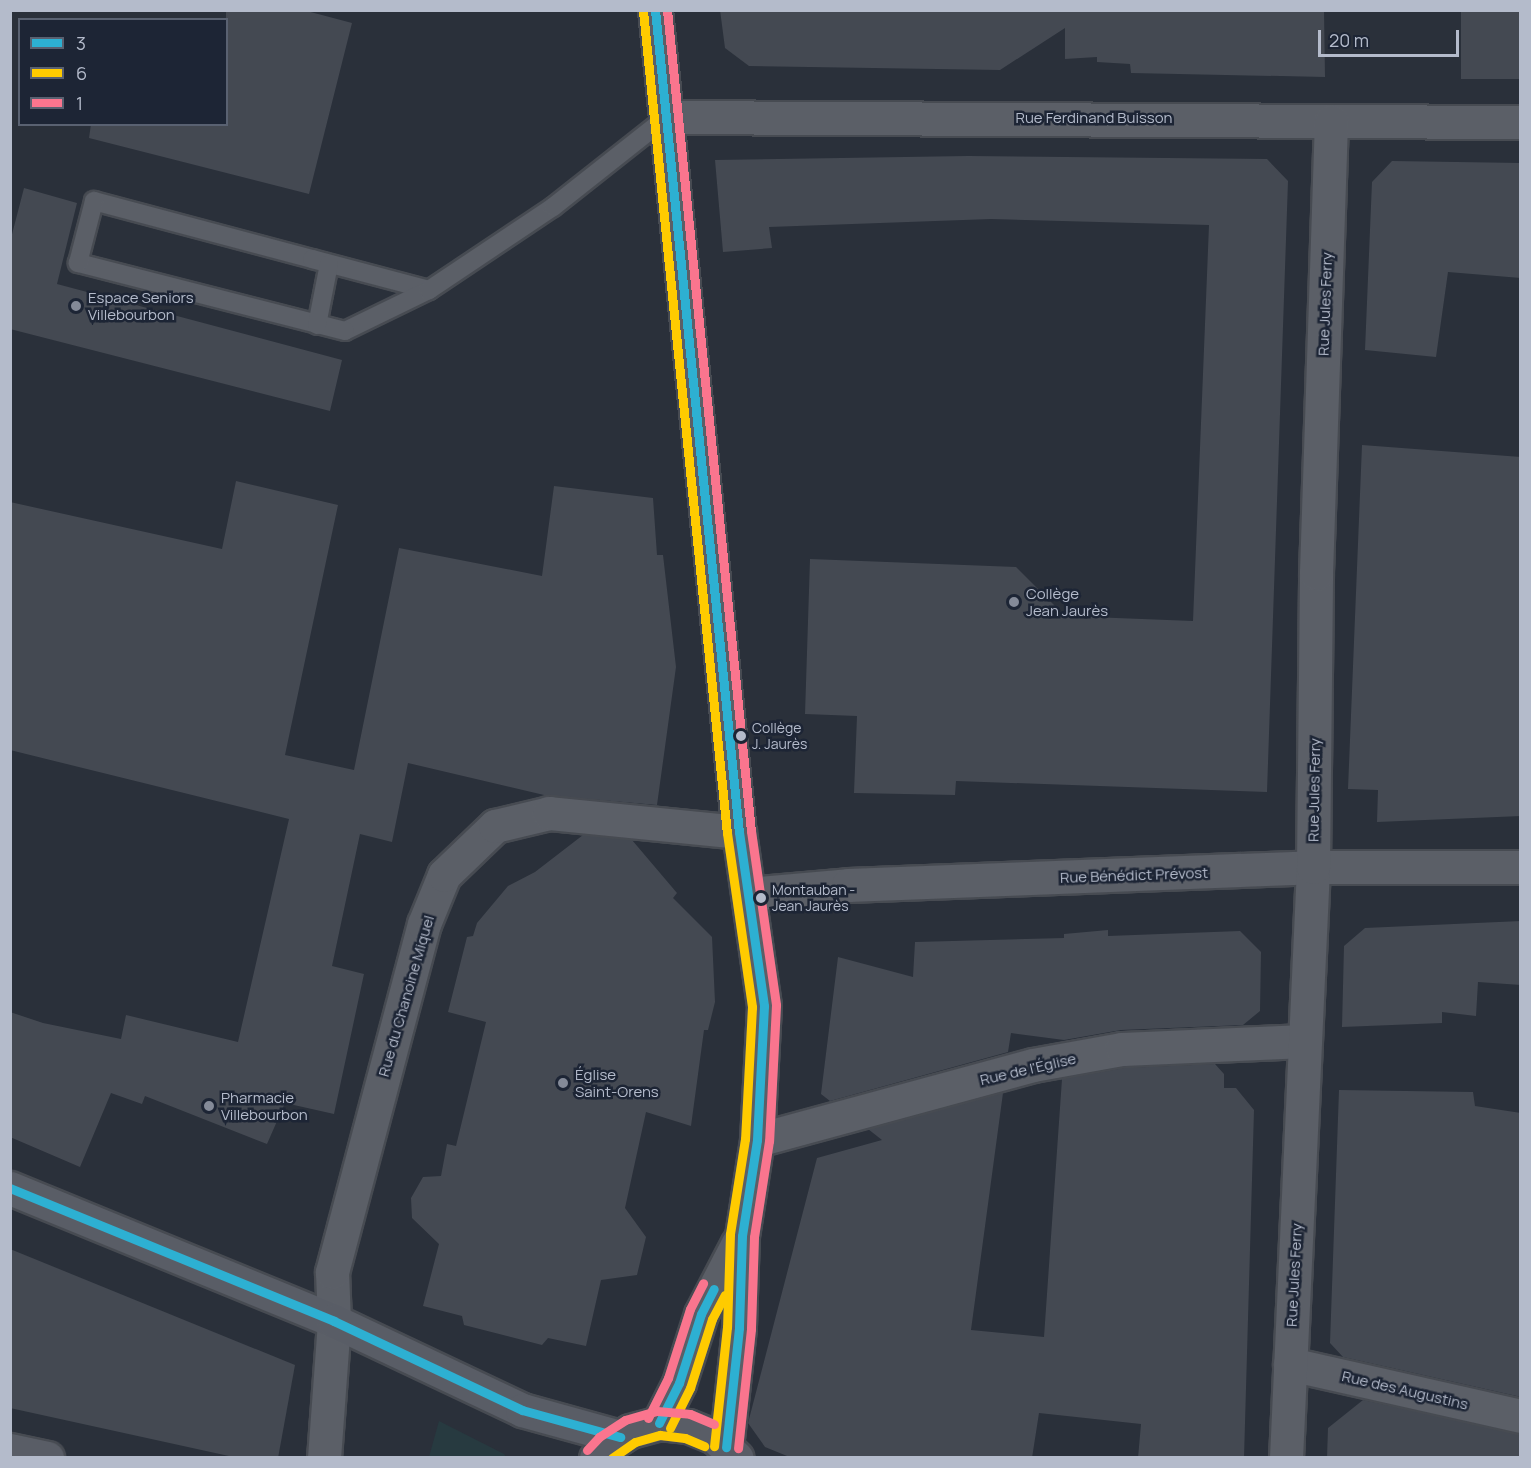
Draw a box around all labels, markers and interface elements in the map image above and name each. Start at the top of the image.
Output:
legend [18,18,228,126]
scale bar [1321,18,1462,56]
text: 20 m [1329,28,1369,52]
text: 3 [76,31,86,55]
text: 6 [76,61,87,85]
text: 1 [76,91,83,115]
street label: Rue Ferdinand Buisson [1015,109,1173,127]
street label: Rue Jules Ferry [1314,252,1336,356]
place label: Espace Seniors Villebourbon [88,288,194,323]
marker: Espace Seniors Villebourbon [69,299,83,313]
place label: Collège Jean Jaurès [1026,584,1108,619]
marker: Collège Jean Jaurès [1007,595,1021,609]
place label: Collège J. Jaurès [752,720,807,752]
marker: Collège J. Jaurès [735,730,747,742]
street label: Rue Jules Ferry [1304,738,1324,842]
street label: Rue Bénédict Prévost [1060,863,1208,887]
place label: Montauban - Jean Jaurès [772,882,855,915]
marker: Montauban - Jean Jaurès [755,892,767,904]
street label: Rue du Chanoine Miquel [374,913,438,1079]
street label: Rue de l'Église [978,1049,1078,1089]
place label: Église Saint-Orens [575,1065,659,1100]
marker: Église Saint-Orens [556,1076,570,1090]
place label: Pharmacie Villebourbon [221,1088,308,1123]
marker: Pharmacie Villebourbon [202,1099,216,1113]
street label: Rue Jules Ferry [1282,1223,1306,1327]
street label: Rue des Augustins [1340,1367,1470,1413]

